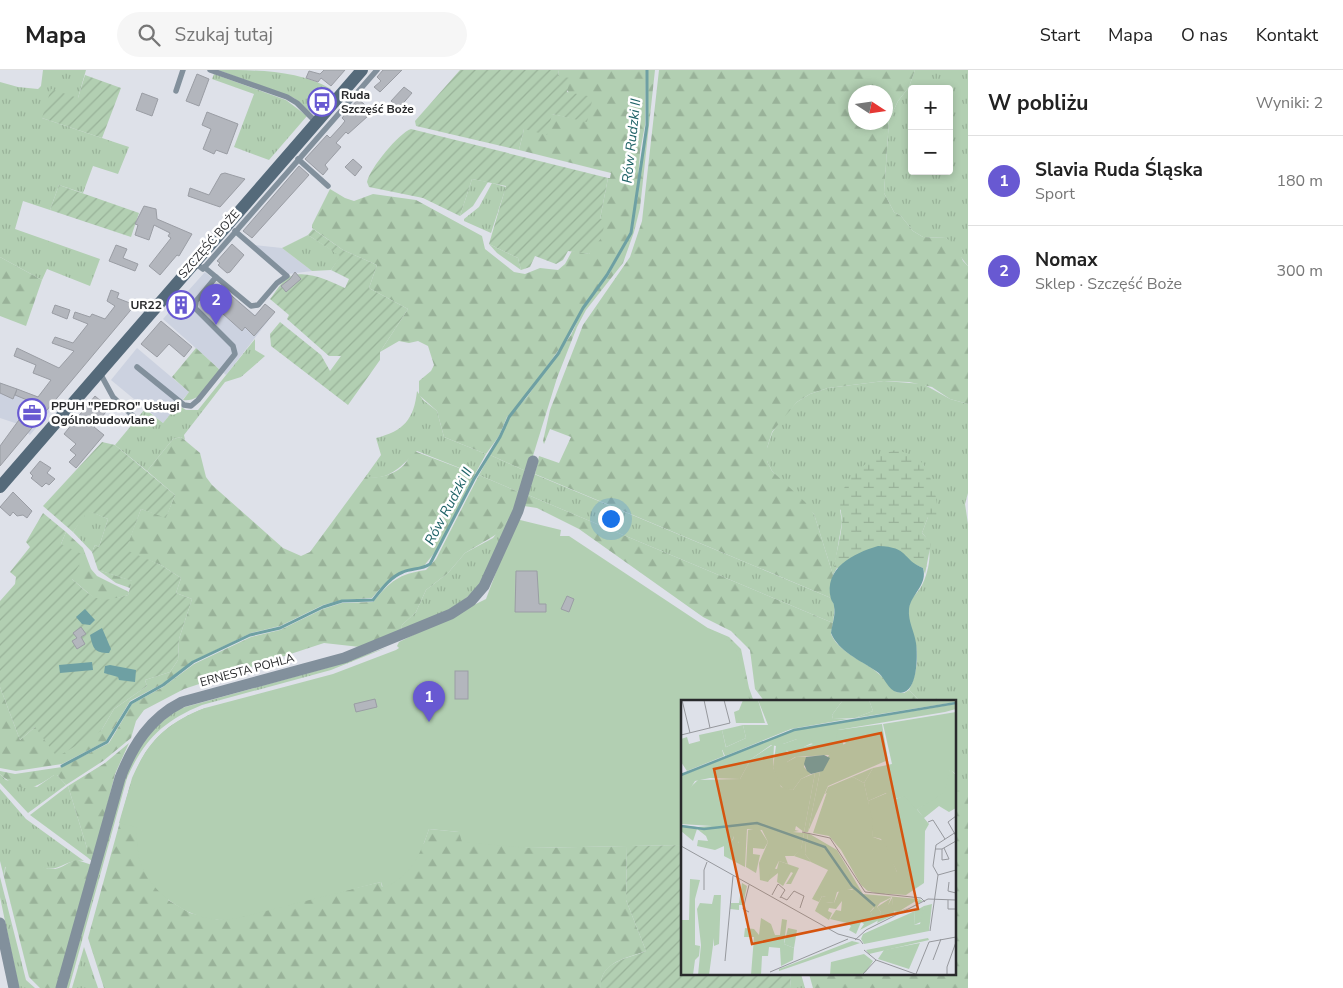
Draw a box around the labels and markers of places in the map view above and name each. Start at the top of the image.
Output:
bus stop icon: Ruda Szczęść Boże [307,87,337,117]
place label: Ruda Szczęść Boże [341,87,414,117]
pin: 2 [200,284,232,325]
building icon: UR22 [166,290,196,320]
place label: UR22 [131,297,162,313]
office icon: PPUH "PEDRO" Usługi Ogólnobudowlane [17,398,47,428]
place label: PPUH "PEDRO" Usługi Ogólnobudowlane [51,398,180,428]
pin: 1 [413,681,445,722]

